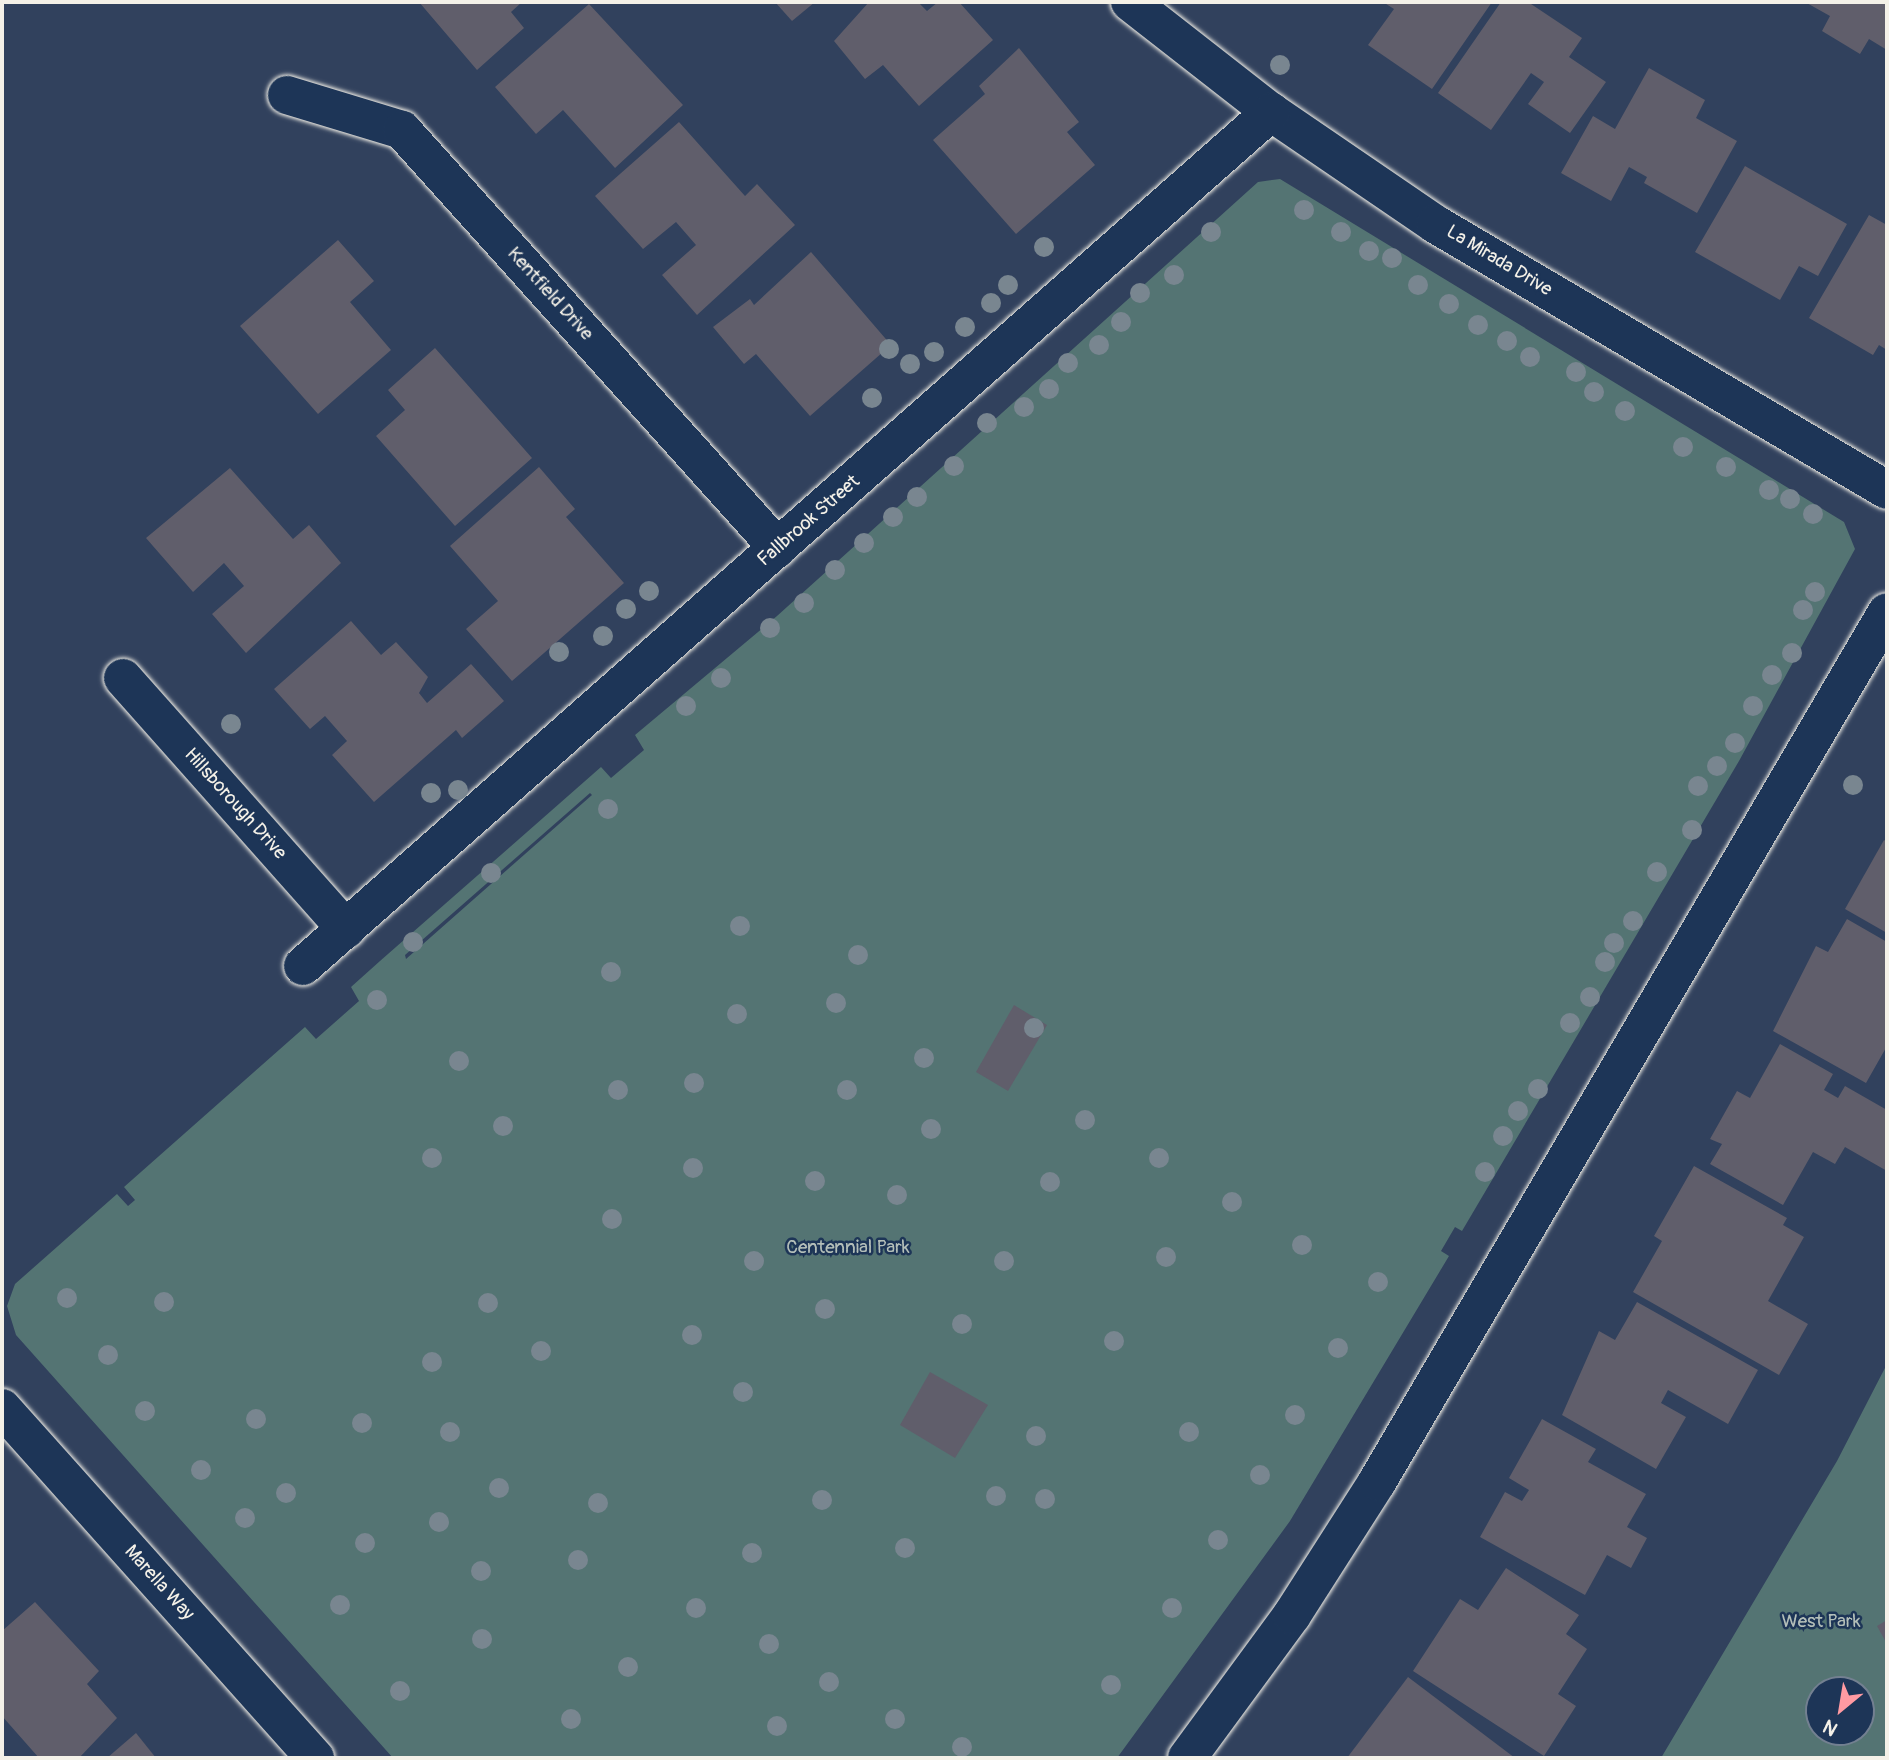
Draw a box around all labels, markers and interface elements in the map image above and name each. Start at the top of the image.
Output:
street label: La Mirada Drive [1442,221,1556,301]
street label: Kentfield Drive [502,243,598,345]
street label: Fallbrook Street [753,470,865,572]
street label: Hillsborough Drive [179,744,291,864]
park label: Centennial Park [786,1237,910,1259]
street label: Marella Way [119,1541,199,1625]
park label: West Park [1781,1611,1861,1633]
north arrow [1805,1676,1875,1746]
text: N [1819,1714,1842,1741]

